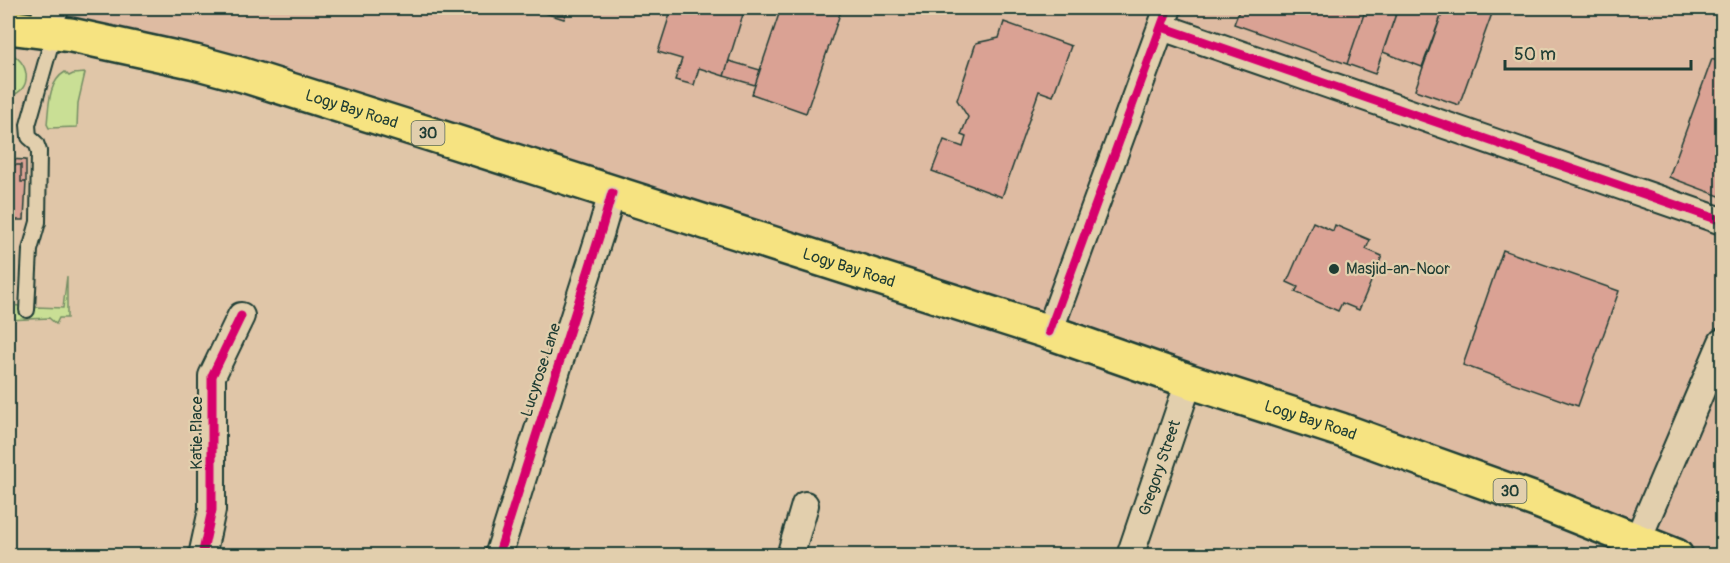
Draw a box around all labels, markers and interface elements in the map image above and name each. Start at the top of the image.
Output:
scale bar [1505,33,1691,71]
text: 50 m [1514,43,1556,66]
street label: Logy Bay Road [303,85,400,133]
road number: 30 [412,121,444,145]
street label: Logy Bay Road [800,244,898,292]
place label: Masjid-an-Noor [1346,259,1450,279]
marker: Masjid-an-Noor [1327,262,1341,276]
street label: Lucyrose Lane [516,320,566,419]
street label: Katie Place [187,396,207,470]
street label: Logy Bay Road [1262,396,1359,445]
street label: Gregory Street [1134,417,1185,518]
road number: 30 [1494,479,1526,503]

